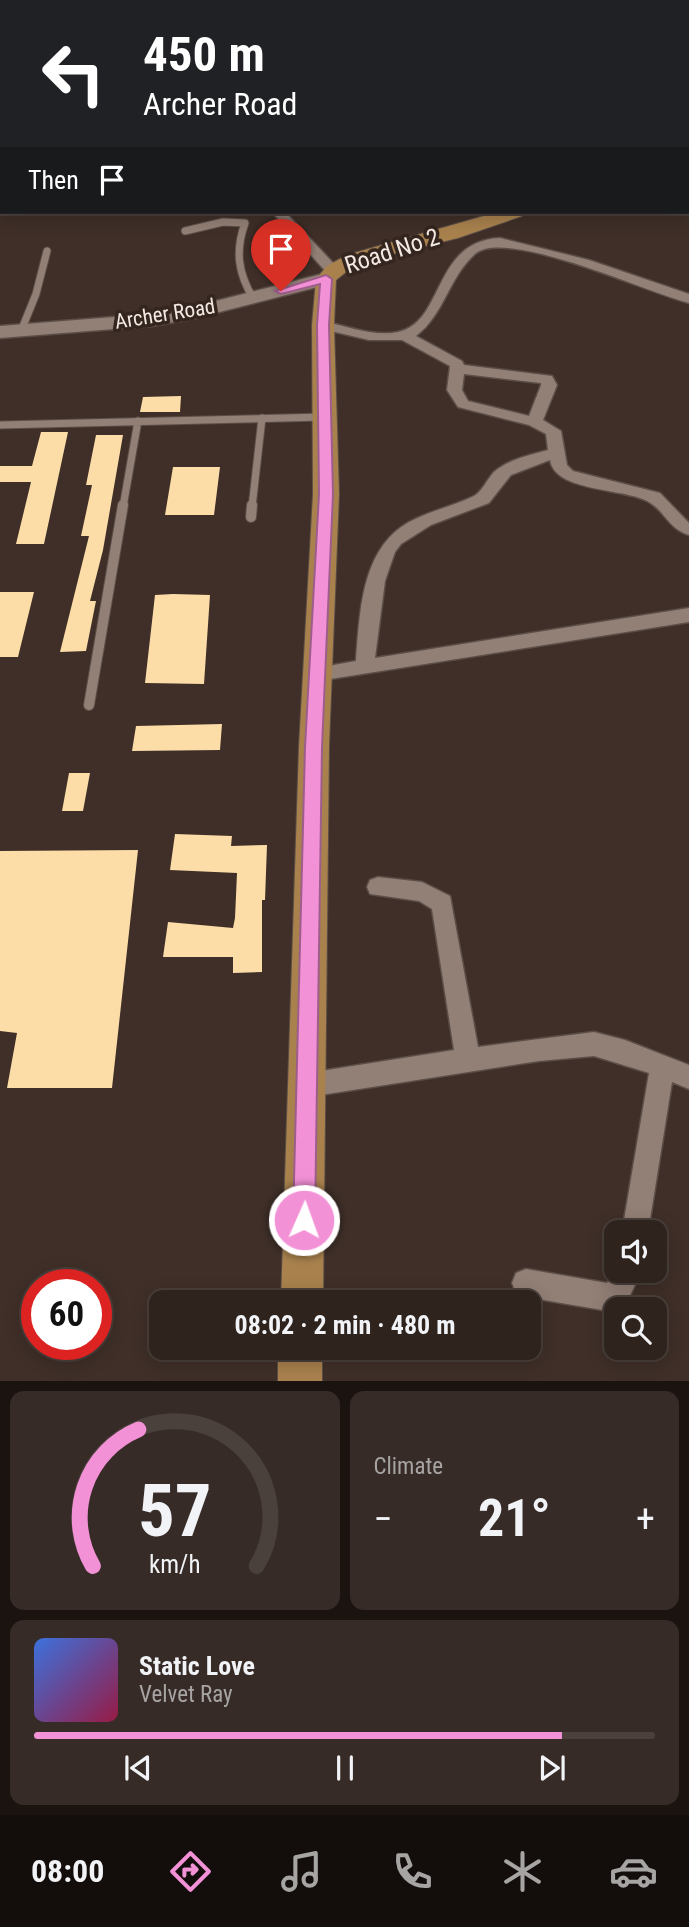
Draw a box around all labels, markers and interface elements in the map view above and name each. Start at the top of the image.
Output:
text: 450 m [143,26,265,83]
icon: left [28,28,119,119]
text: Archer Road [143,85,297,123]
icon: arrive [93,161,131,199]
text: Then [28,165,79,195]
pin [251,219,311,291]
street label: Road No 2 [341,223,443,279]
icon: arrive [262,230,300,268]
street label: Archer Road [113,294,217,334]
position arrow [267,1183,341,1257]
map controls [604,1220,667,1360]
button: sound [604,1220,667,1283]
speed limit sign: 60 [21,1269,112,1360]
button: search [604,1297,667,1360]
text: 08:02 · 2 min · 480 m [235,1310,455,1340]
text: Climate [374,1453,443,1480]
text: 57 [138,1469,212,1555]
text: 21° [478,1488,551,1549]
text: − [374,1497,393,1541]
text: + [636,1497,655,1541]
text: km/h [149,1550,200,1579]
text: Static Love [139,1651,255,1681]
text: Velvet Ray [139,1681,233,1708]
icon: previous [119,1749,157,1787]
icon: pause [326,1749,364,1787]
icon: next [533,1749,571,1787]
icon: directions [166,1847,215,1896]
icon: music [277,1847,326,1896]
icon: phone [388,1847,437,1896]
icon: climate [498,1847,547,1896]
icon: car [609,1847,658,1896]
text: 08:00 [31,1852,104,1890]

